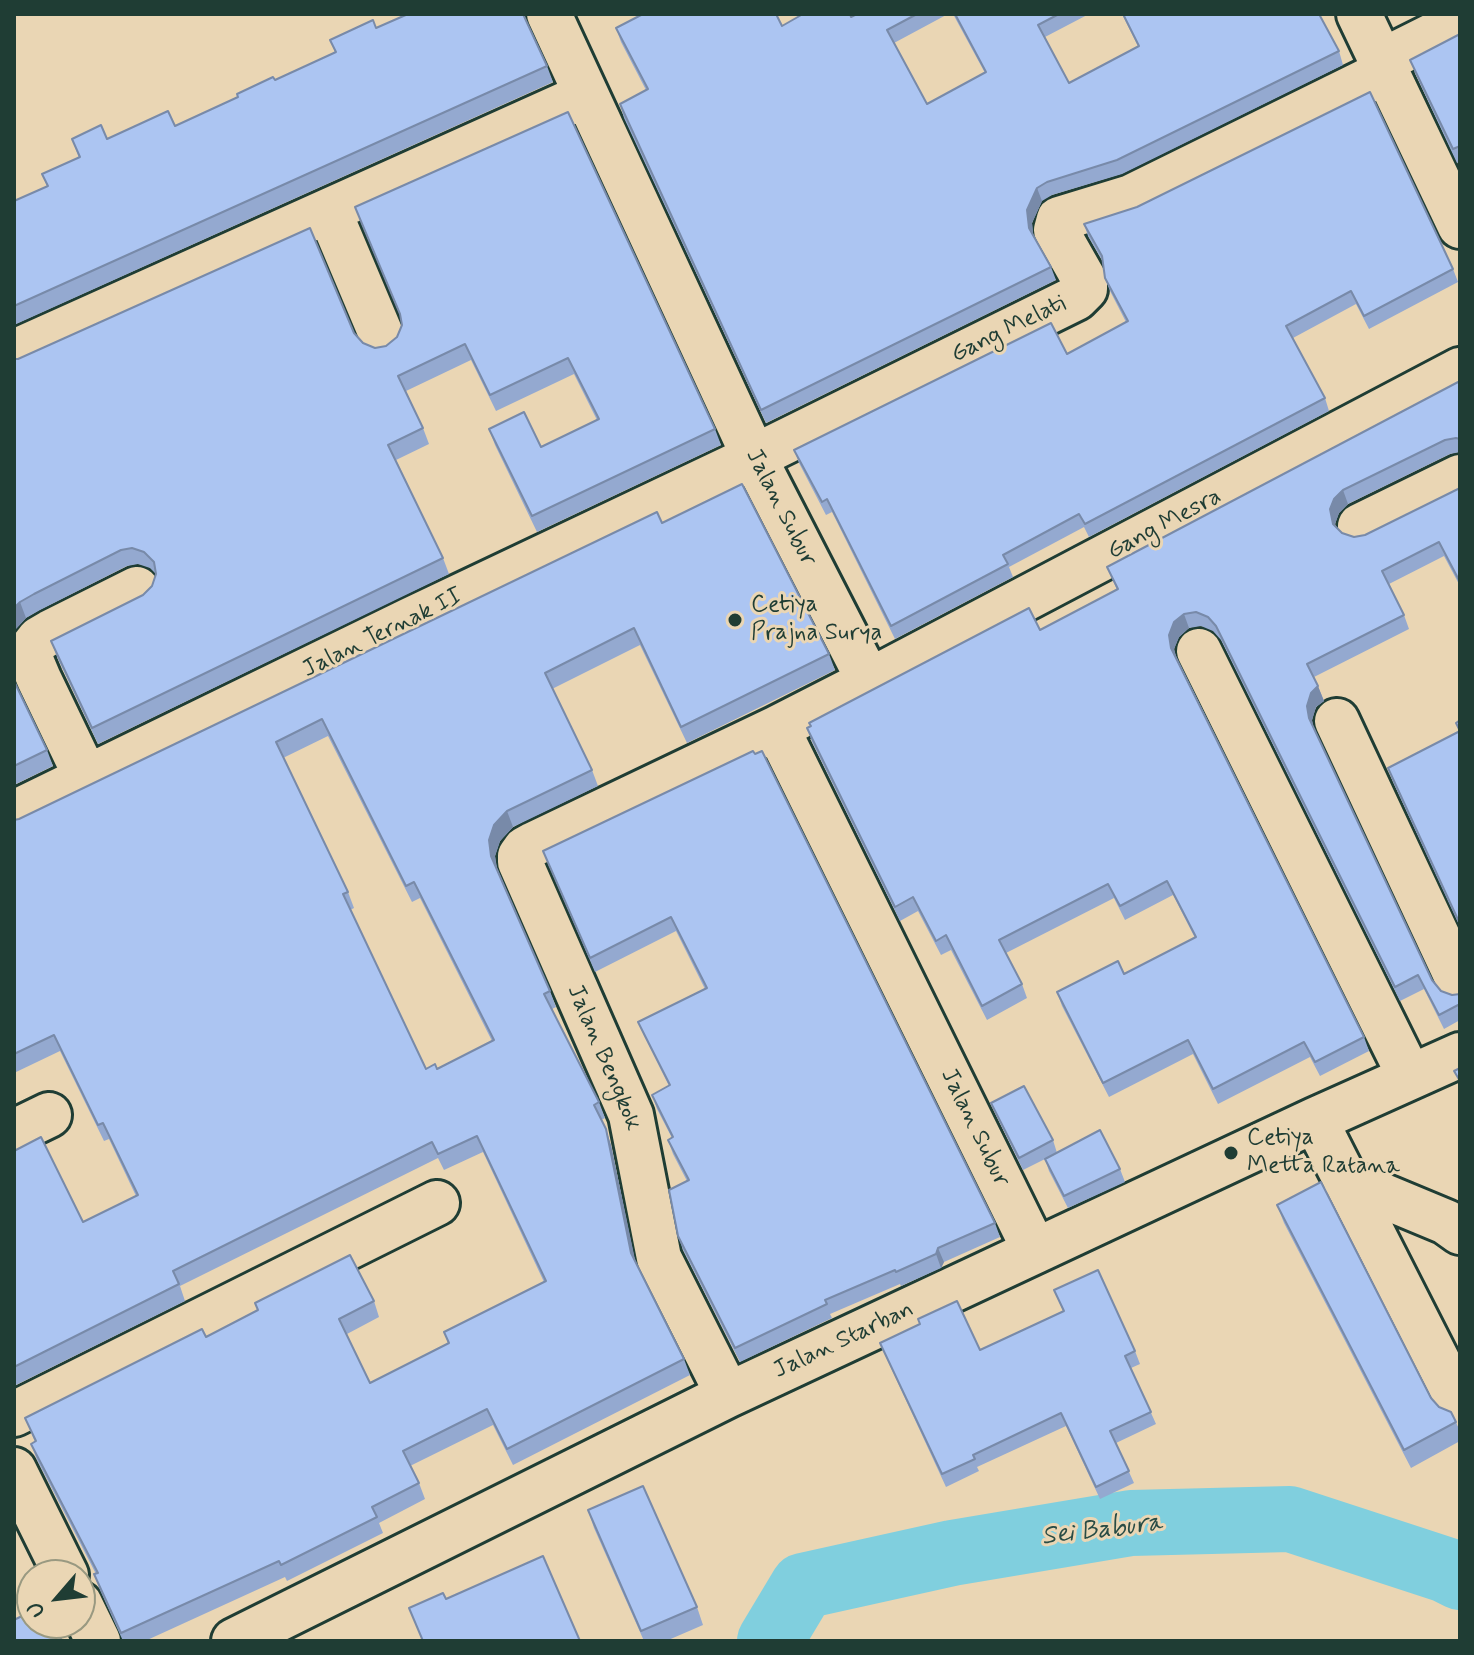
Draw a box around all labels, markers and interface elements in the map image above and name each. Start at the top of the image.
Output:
street label: Gang Melati [947,290,1071,370]
street label: Jalan Subur [738,444,822,572]
street label: Gang Mesra [1103,483,1227,567]
street label: Jalan Ternak II [298,583,468,685]
place label: Cetiya Prajna Surya [751,592,882,648]
marker: Cetiya Prajna Surya [726,611,744,629]
street label: Jalan Bengkok [559,981,647,1135]
street label: Jalan Subur [933,1064,1015,1192]
place label: Cetiya Metta Ratana [1247,1125,1400,1181]
marker: Cetiya Metta Ratana [1222,1144,1240,1162]
street label: Jalan Starban [769,1296,919,1386]
water label: Sei Babura [1040,1508,1164,1554]
north arrow [16,1559,96,1639]
text: U [21,1596,52,1622]

